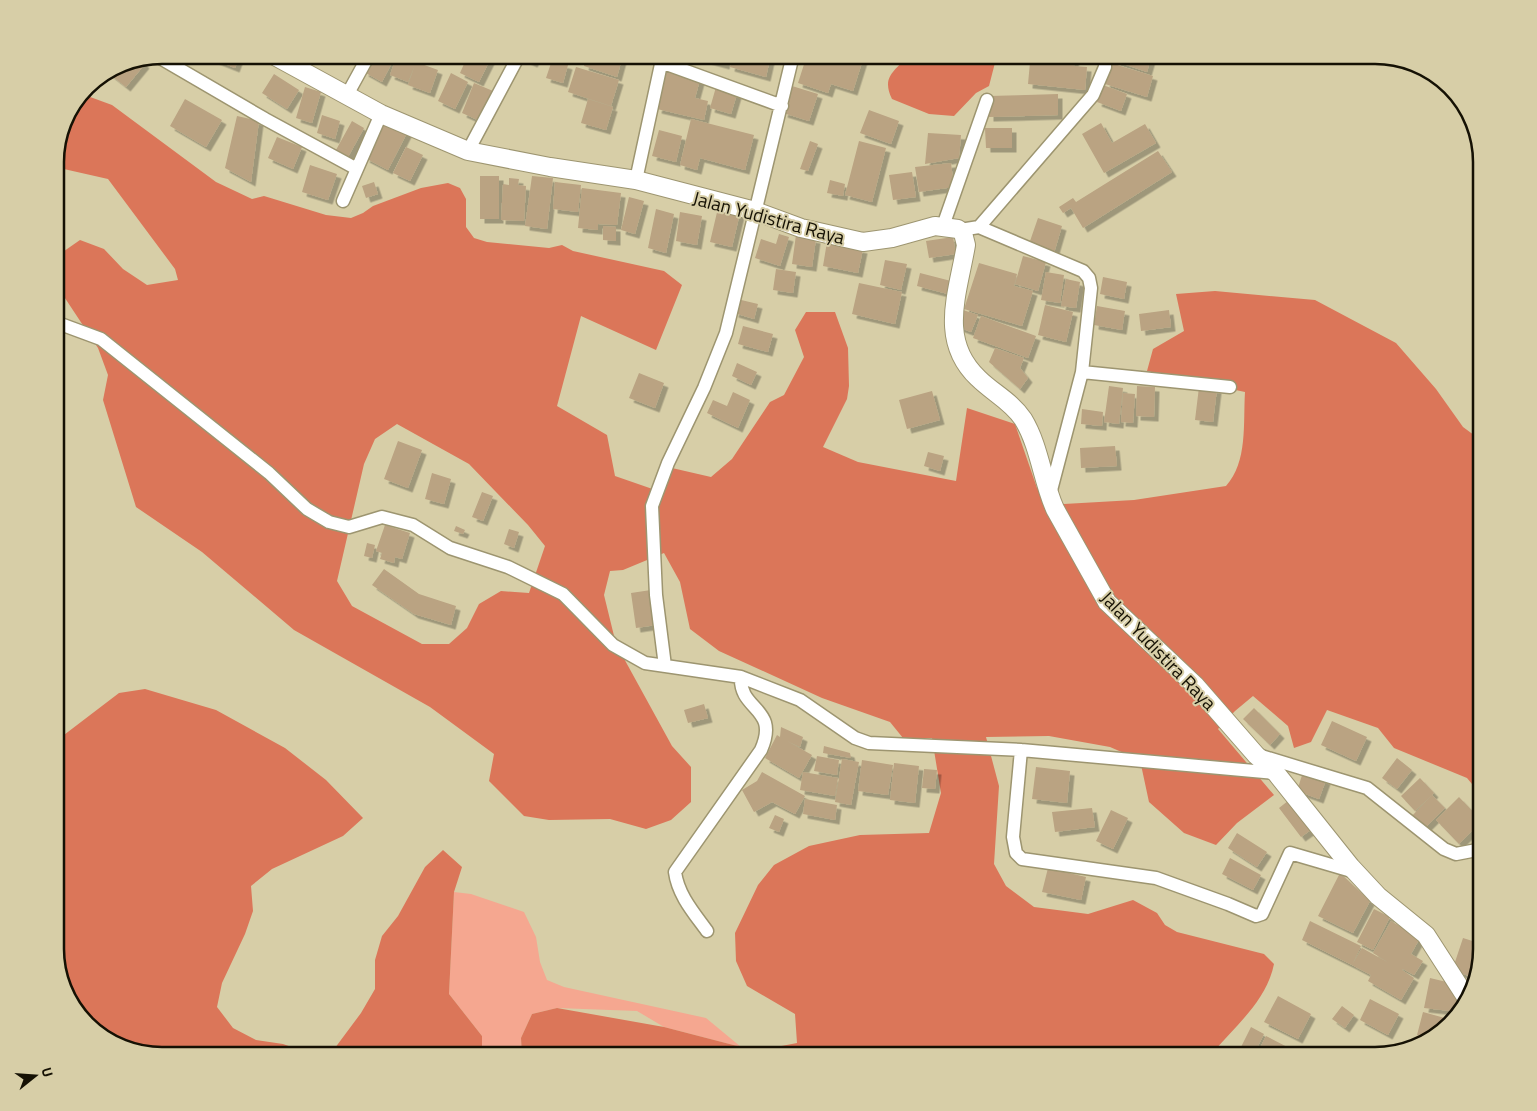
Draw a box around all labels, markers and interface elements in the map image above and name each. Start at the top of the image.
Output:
street label: Jalan Yudistira Raya [690,183,849,251]
street label: Jalan Yudistira Raya [1094,584,1224,717]
north arrow [10,1051,60,1101]
text: U [37,1065,59,1080]

